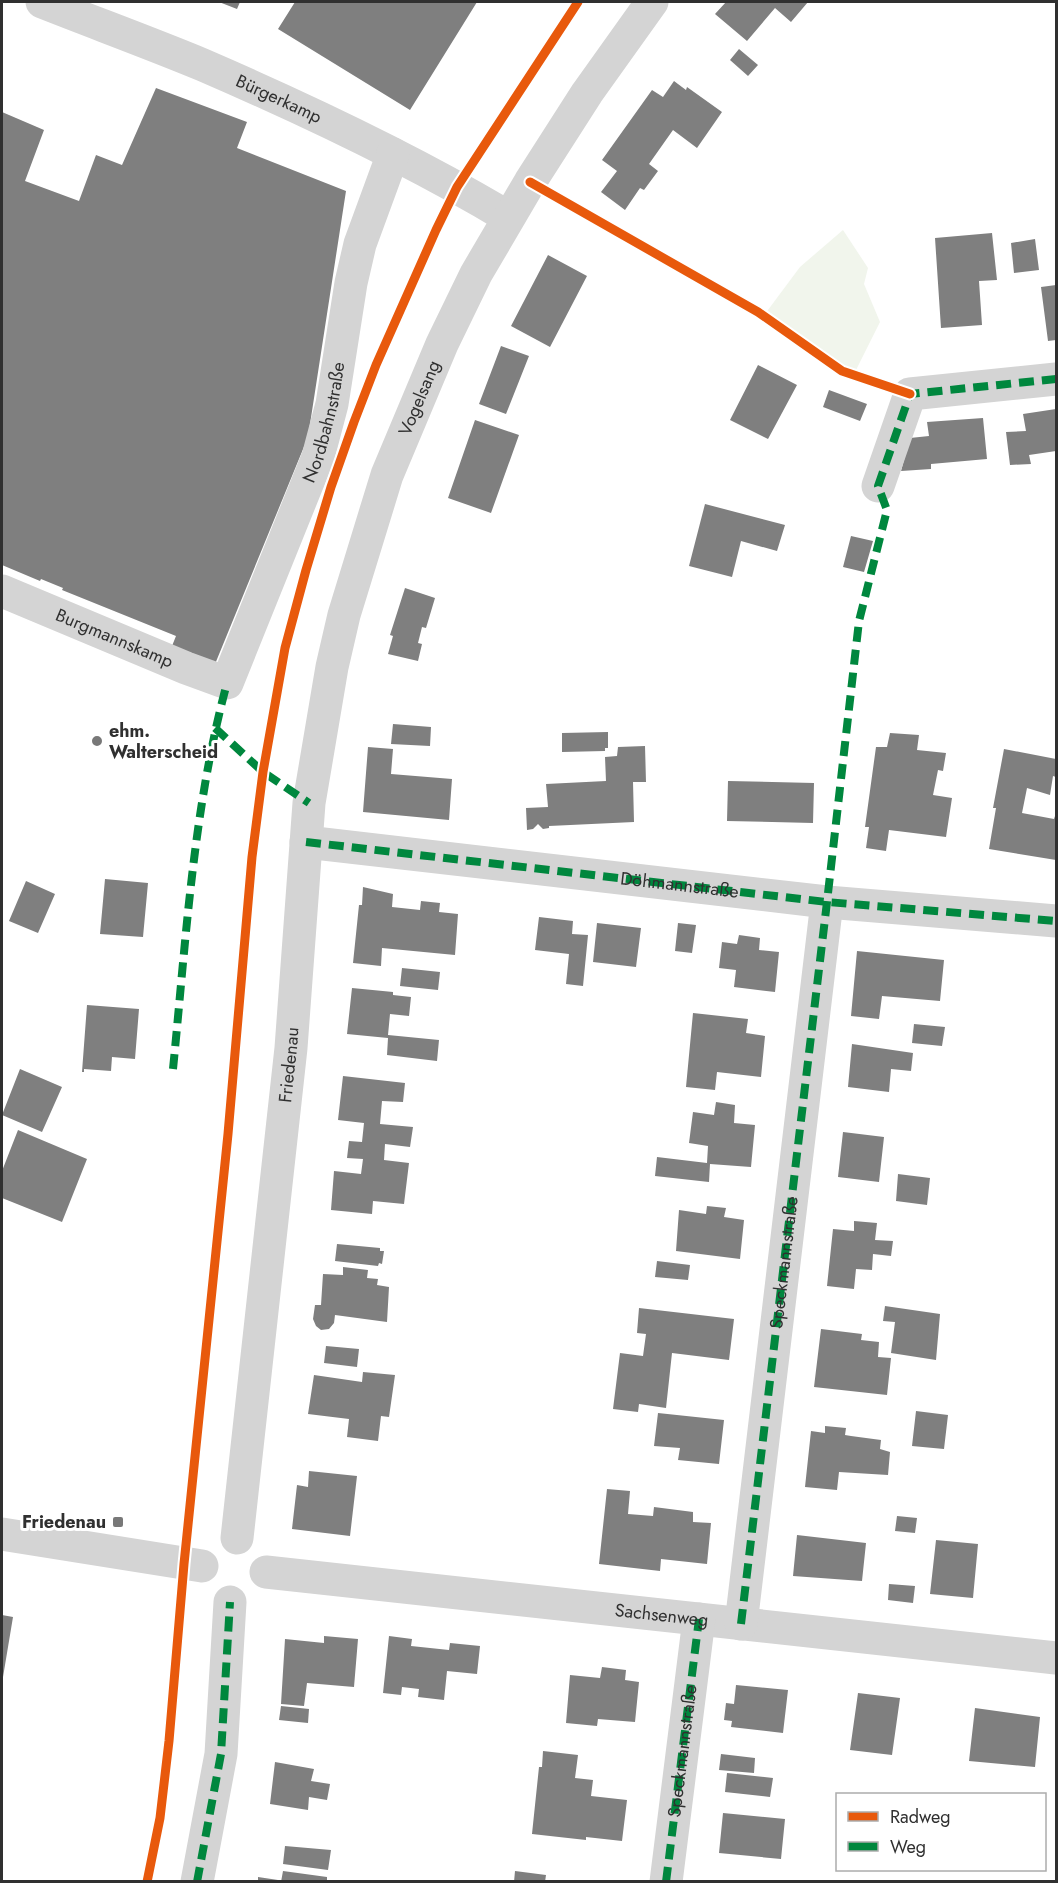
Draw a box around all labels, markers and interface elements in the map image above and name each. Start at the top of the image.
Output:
street label: Bürgerkamp [232,68,326,130]
street label: Vogelsang [392,356,447,440]
street label: Nordbahnstraße [296,360,351,487]
street label: Burgmannskamp [52,602,177,674]
place label: ehm. Walterscheid [109,718,218,765]
marker: ehm. Walterscheid [90,734,104,748]
street label: Döhmannstraße [619,865,740,905]
street label: Friedenau [272,1026,306,1104]
street label: Speckmannstraße [763,1195,805,1330]
place label: Friedenau [22,1509,106,1535]
marker: Friedenau [111,1515,125,1529]
street label: Sachsenweg [614,1597,710,1633]
street label: Speckmannstraße [661,1683,704,1819]
legend [836,1793,1046,1871]
text: Radweg [890,1804,951,1830]
text: Weg [890,1834,926,1860]

